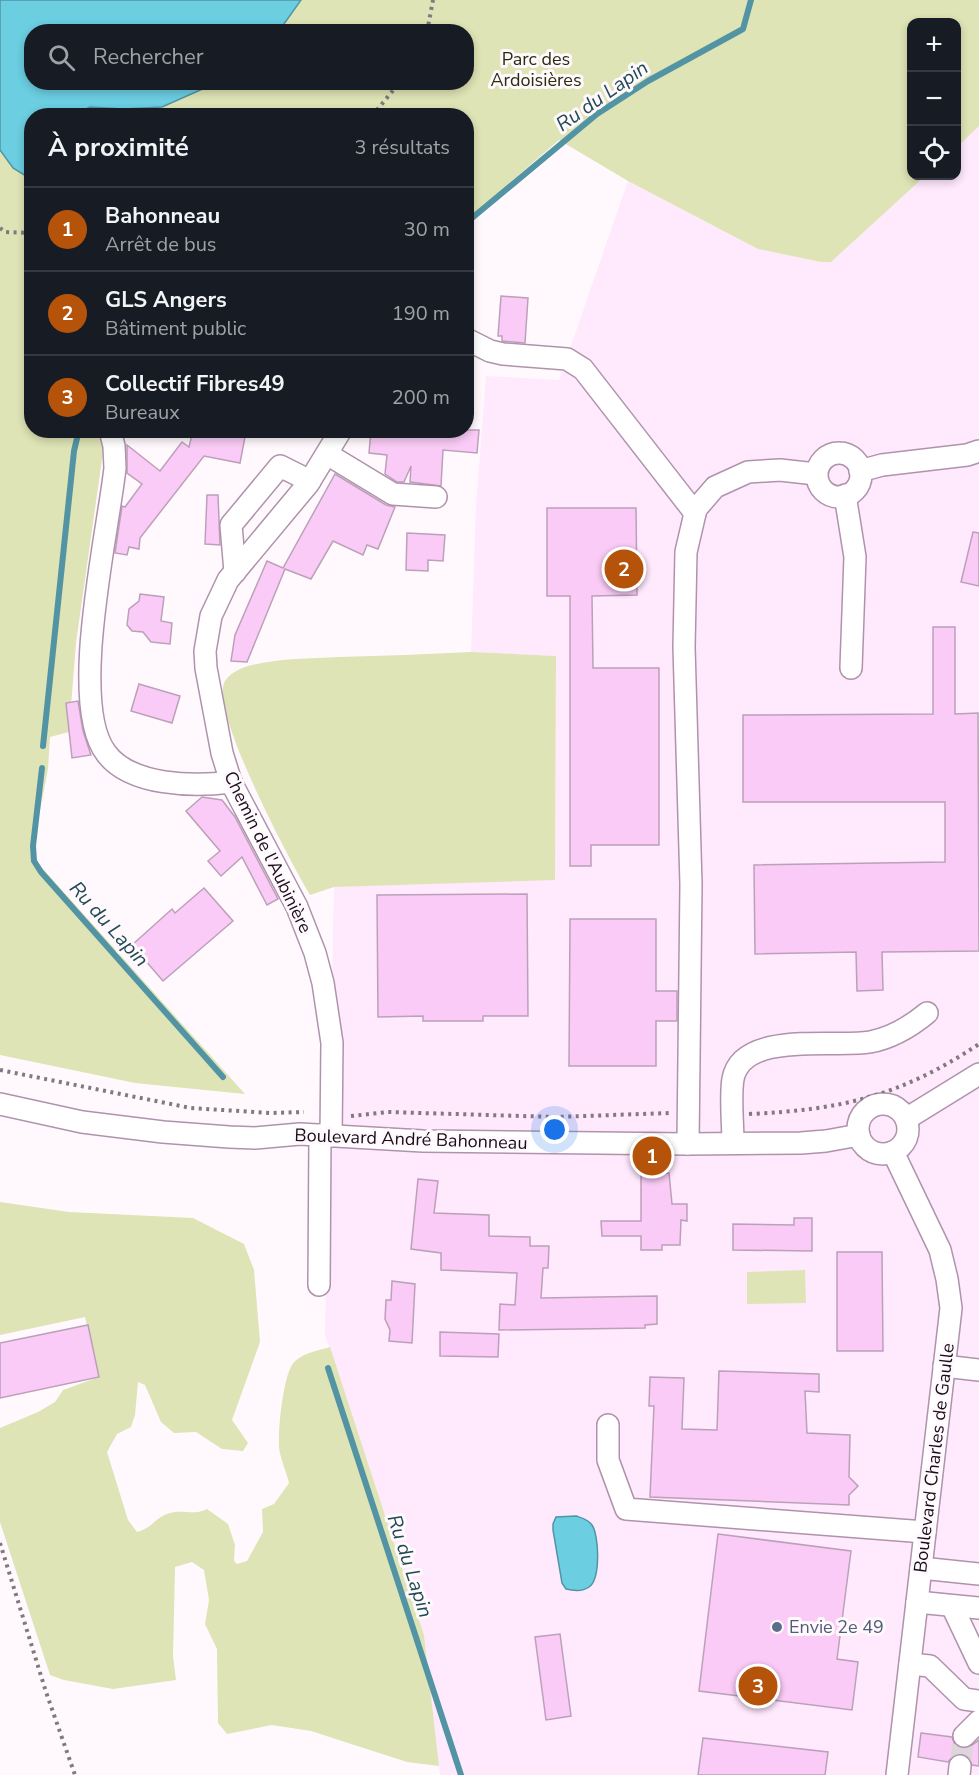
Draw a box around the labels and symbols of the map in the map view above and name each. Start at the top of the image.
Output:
park label: Parc des Ardoisières [490,47,582,92]
water label: Ru du Lapin [550,54,654,138]
pin: 2 [604,546,644,592]
street label: Chemin de l'Aubinière [218,767,318,937]
water label: Ru du Lapin [63,875,155,973]
your location [540,1115,569,1144]
street label: Boulevard André Bahonneau [294,1123,528,1155]
pin: 1 [632,1134,672,1178]
street label: Boulevard Charles de Gaulle [908,1342,960,1574]
water label: Ru du Lapin [381,1511,439,1621]
place label: Envie 2e 49 [789,1615,884,1639]
marker: Envie 2e 49 [770,1620,784,1634]
pin: 3 [738,1664,777,1708]

